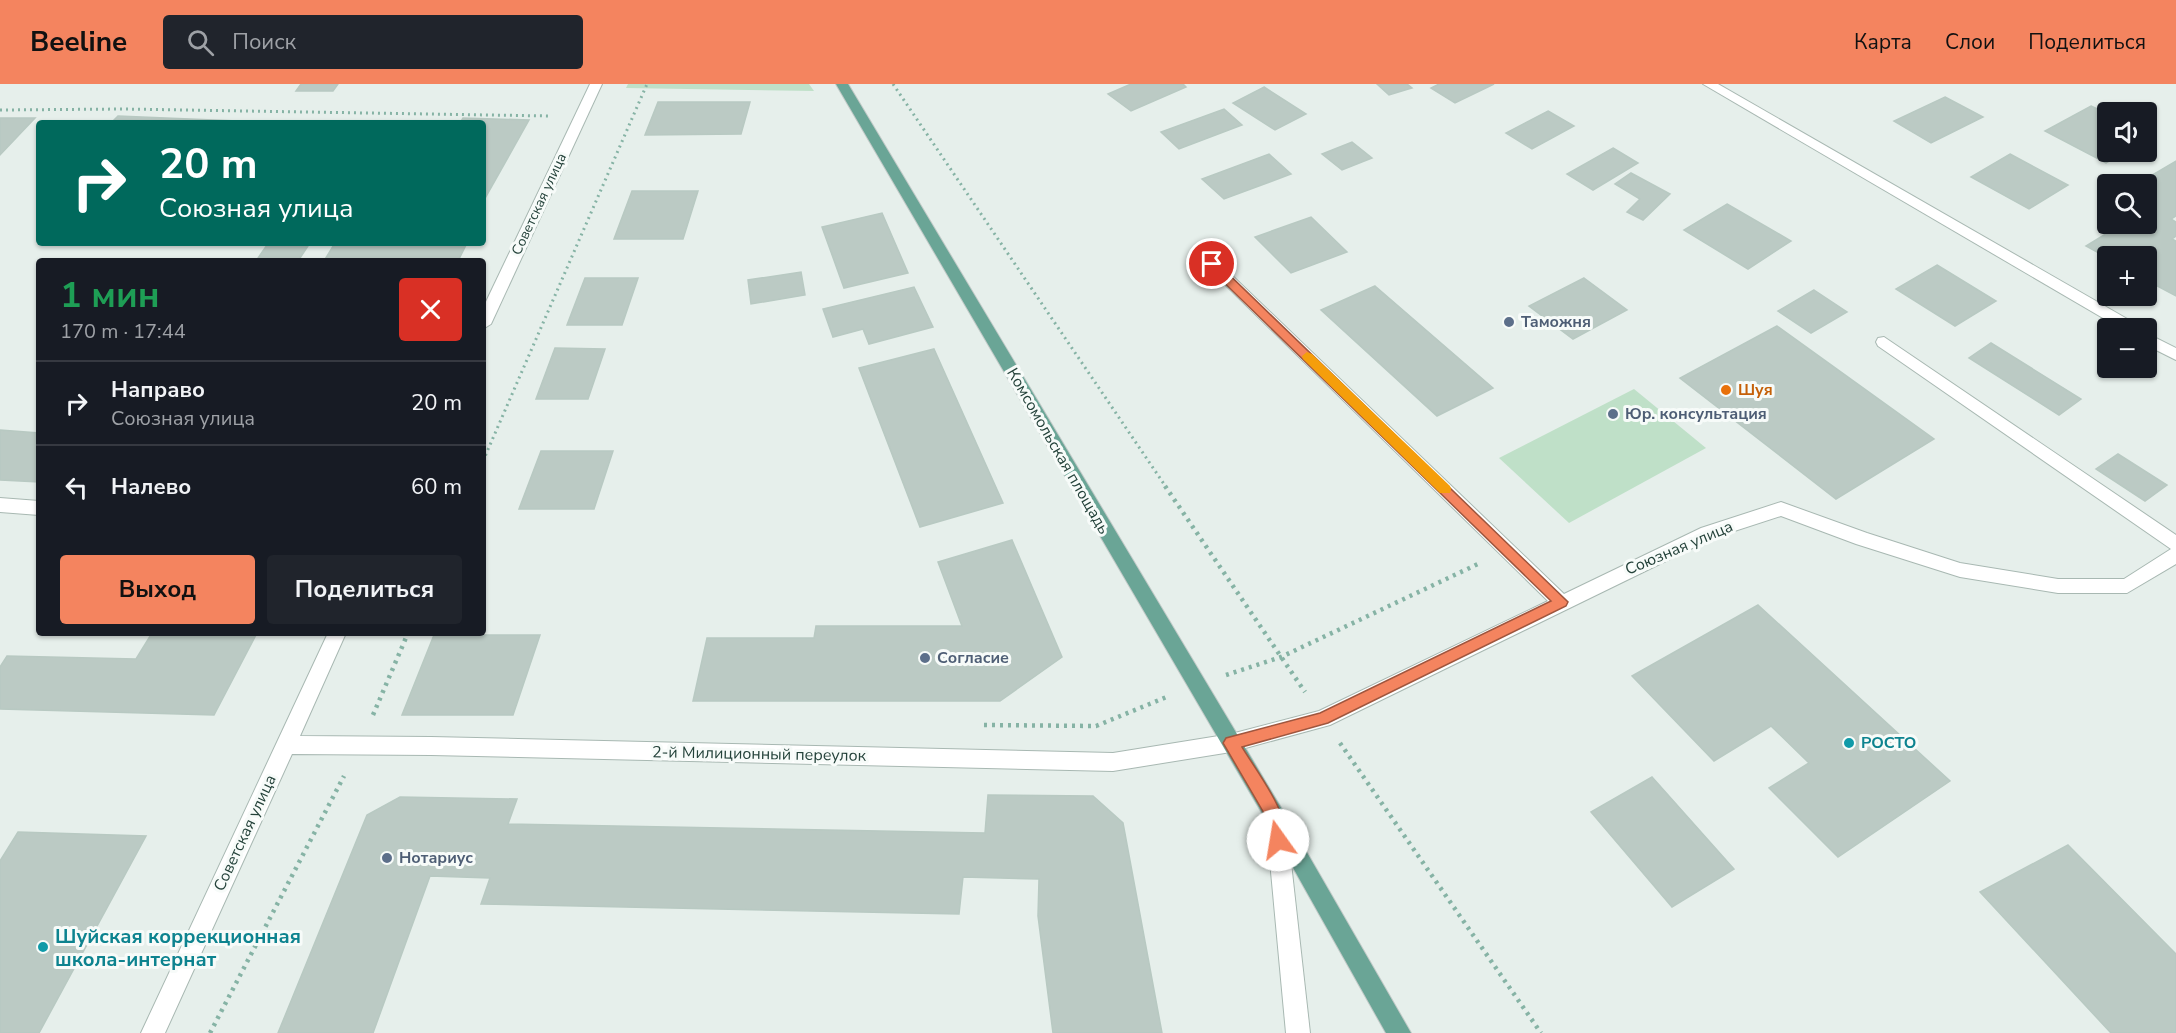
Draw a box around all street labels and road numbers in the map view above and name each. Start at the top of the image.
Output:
street label: Советская улица [507,150,571,258]
street label: Комсомольская площадь [1001,364,1115,538]
street label: Союзная улица [1622,515,1736,581]
street label: 2-й Милиционный переулок [652,741,867,767]
street label: Советская улица [208,771,282,895]

